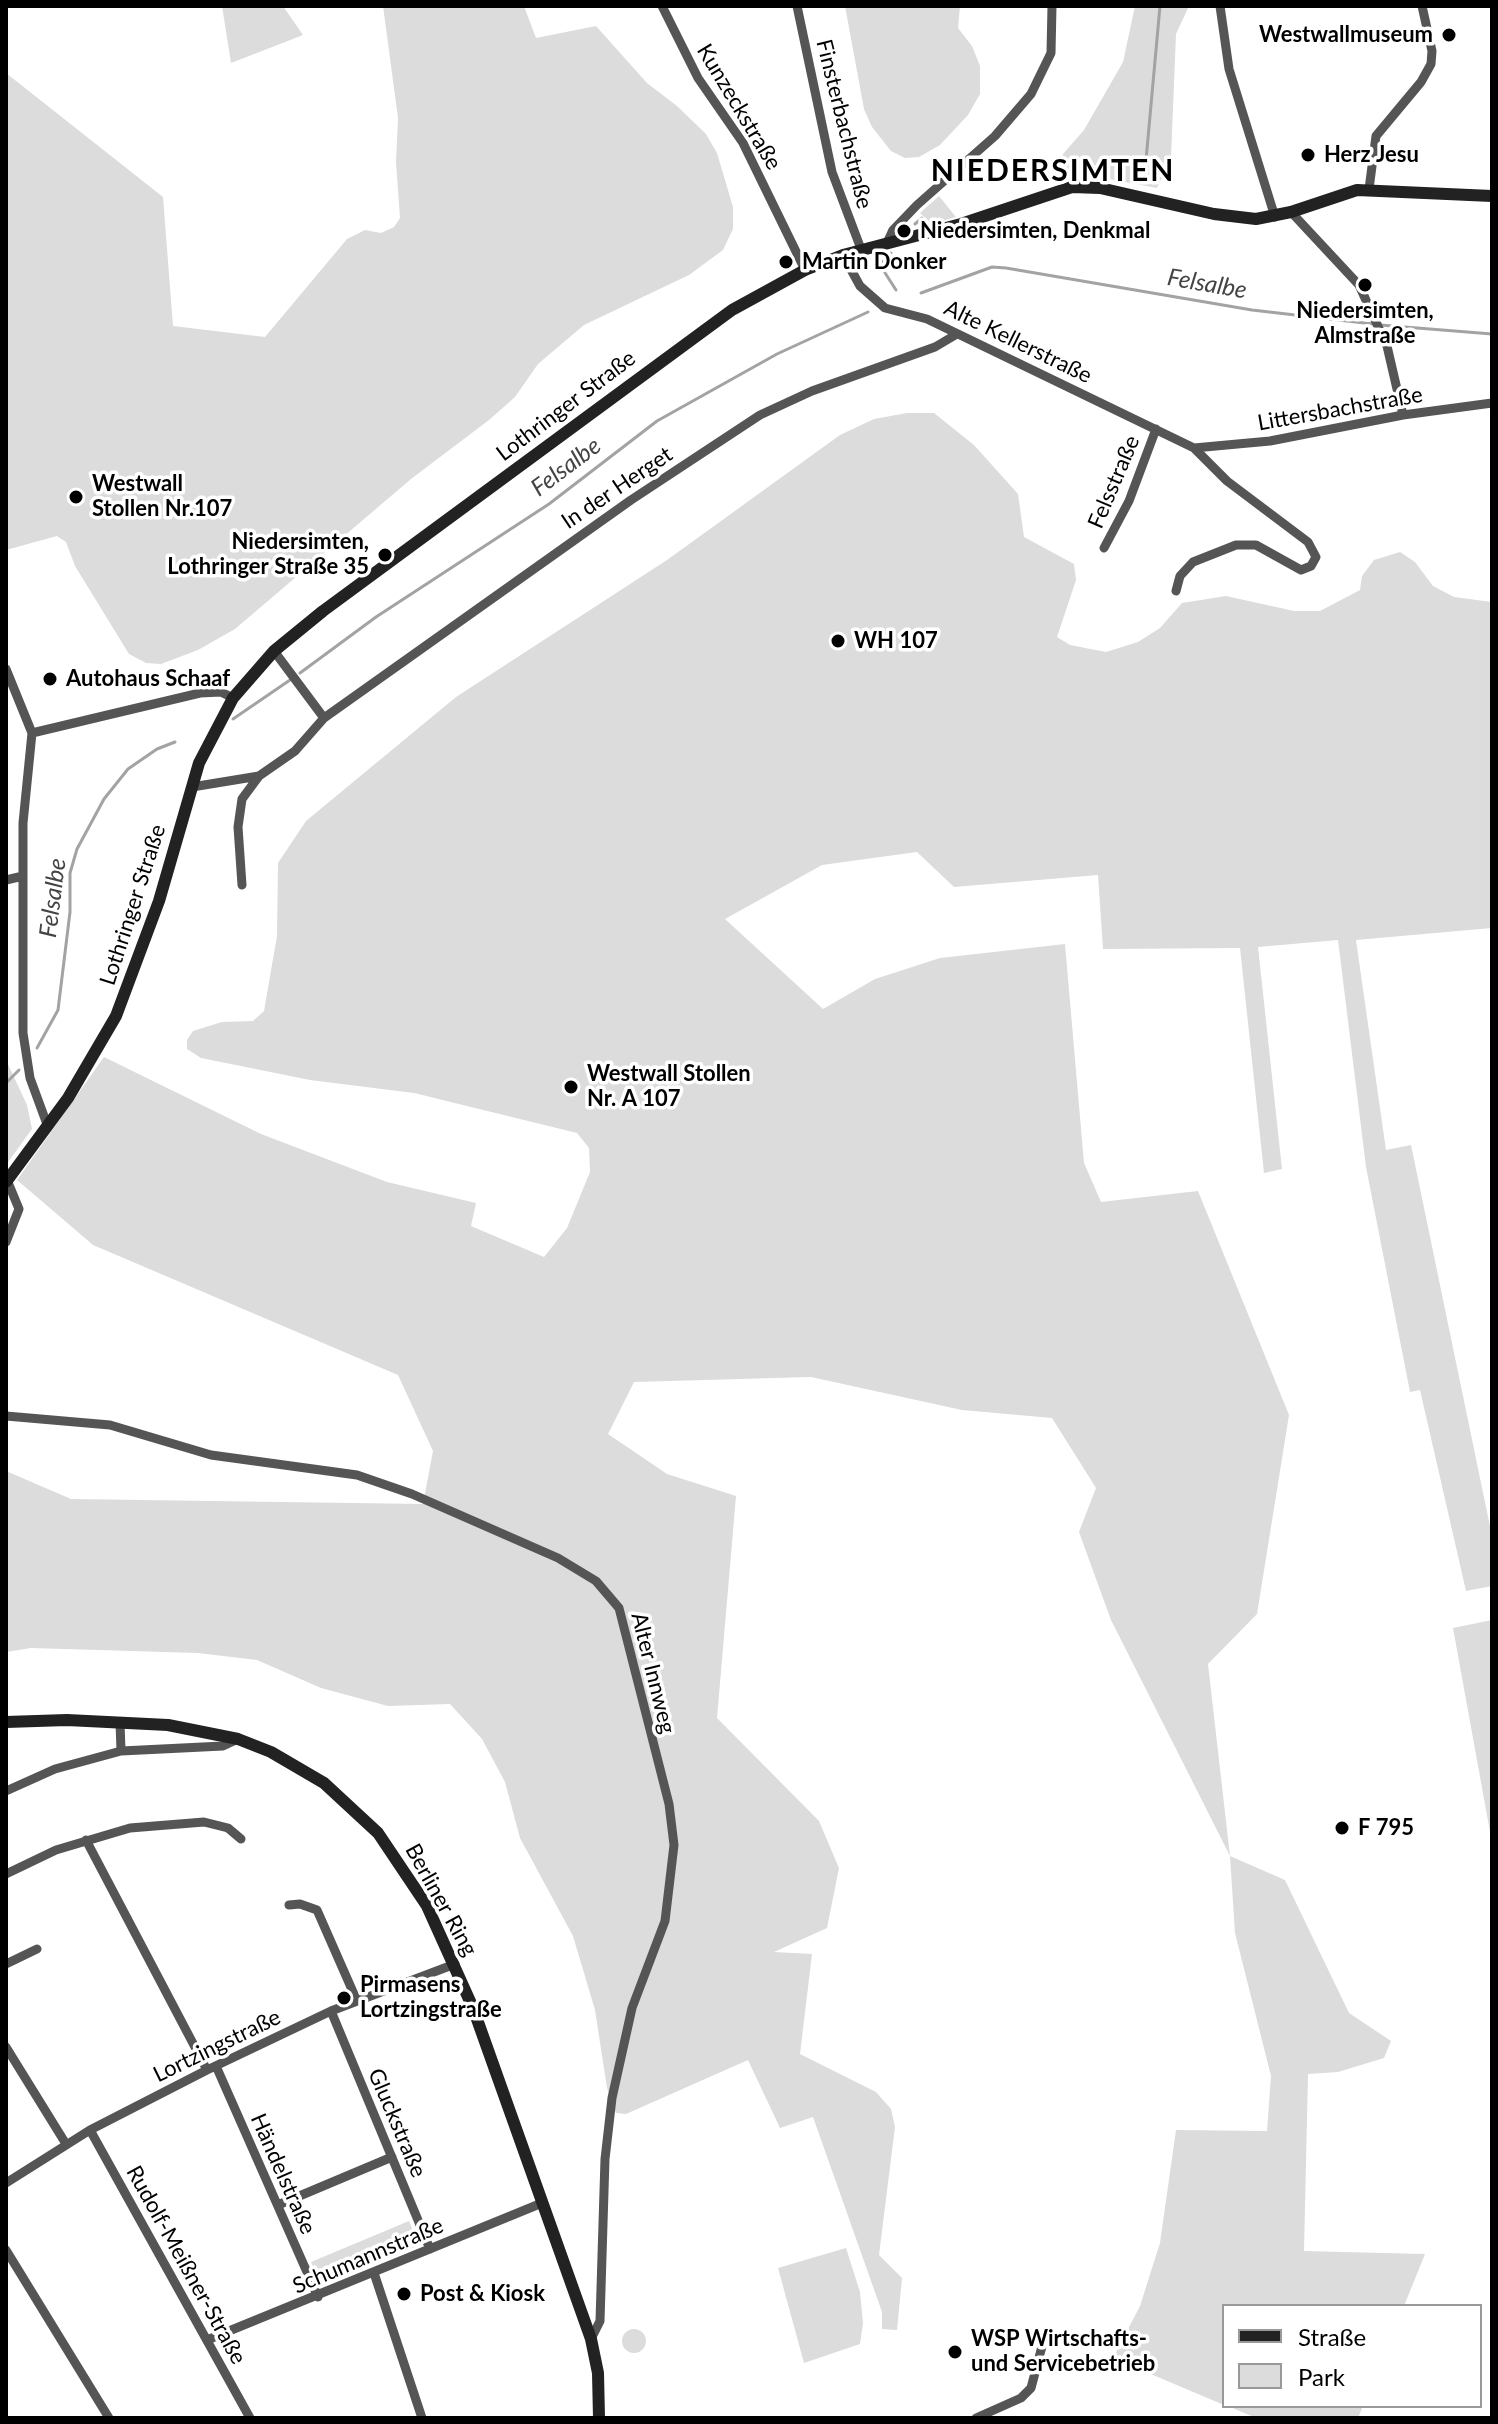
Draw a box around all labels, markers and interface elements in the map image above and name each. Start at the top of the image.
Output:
place label: Westwallmuseum [1259,22,1433,48]
marker: Westwallmuseum [1440,26,1458,44]
street label: Finsterbachstraße [810,37,878,211]
street label: Kunzeckstraße [691,39,787,175]
place label: Herz Jesu [1324,142,1419,168]
marker: Herz Jesu [1299,146,1317,164]
district label: NIEDERSIMTEN [931,153,1175,189]
place label: Niedersimten, Denkmal [920,218,1150,244]
marker: Niedersimten, Denkmal [895,222,913,240]
place label: Martin Donker [802,249,947,275]
marker: Martin Donker [777,253,795,271]
water label: Felsalbe [1165,263,1249,305]
marker: Niedersimten, Almstraße [1356,276,1374,294]
street label: Alte Kellerstraße [940,295,1096,389]
place label: Niedersimten, Almstraße [1296,298,1434,350]
street label: Lothringer Straße [491,345,641,467]
street label: Littersbachstraße [1255,381,1425,437]
water label: Felsalbe [525,431,607,503]
street label: Felsstraße [1083,432,1145,532]
street label: In der Herget [557,441,677,535]
place label: Westwall Stollen Nr.107 [92,471,232,522]
marker: Westwall Stollen Nr.107 [67,488,85,506]
place label: Niedersimten, Lothringer Straße 35 [167,529,369,580]
marker: Niedersimten, Lothringer Straße 35 [376,546,394,564]
place label: WH 107 [854,628,938,654]
marker: WH 107 [829,632,847,650]
place label: Autohaus Schaaf [66,666,230,692]
marker: Autohaus Schaaf [41,670,59,688]
street label: Lothringer Straße [95,821,171,989]
water label: Felsalbe [34,857,72,939]
place label: Westwall Stollen Nr. A 107 [587,1061,751,1112]
marker: Westwall Stollen Nr. A 107 [562,1078,580,1096]
street label: Alter Innweg [625,1610,681,1736]
place label: F 795 [1358,1815,1414,1841]
marker: F 795 [1333,1819,1351,1837]
street label: Berliner Ring [399,1839,483,1961]
place label: Pirmasens Lortzingstraße [360,1972,502,2024]
marker: Pirmasens Lortzingstraße [335,1989,353,2007]
street label: Lortzingstraße [149,2004,285,2088]
street label: Gluckstraße [362,2065,432,2181]
street label: Händelstraße [245,2110,321,2238]
street label: Rudolf-Meißner-Straße [120,2161,252,2369]
street label: Schumannstraße [289,2212,447,2300]
place label: Post & Kiosk [420,2281,545,2307]
marker: Post & Kiosk [395,2285,413,2303]
legend [1222,2304,1482,2408]
text: Straße [1298,2322,1366,2351]
place label: WSP Wirtschafts- und Servicebetrieb [971,2326,1155,2378]
marker: WSP Wirtschafts- und Servicebetrieb [946,2343,964,2361]
text: Park [1298,2362,1345,2391]

